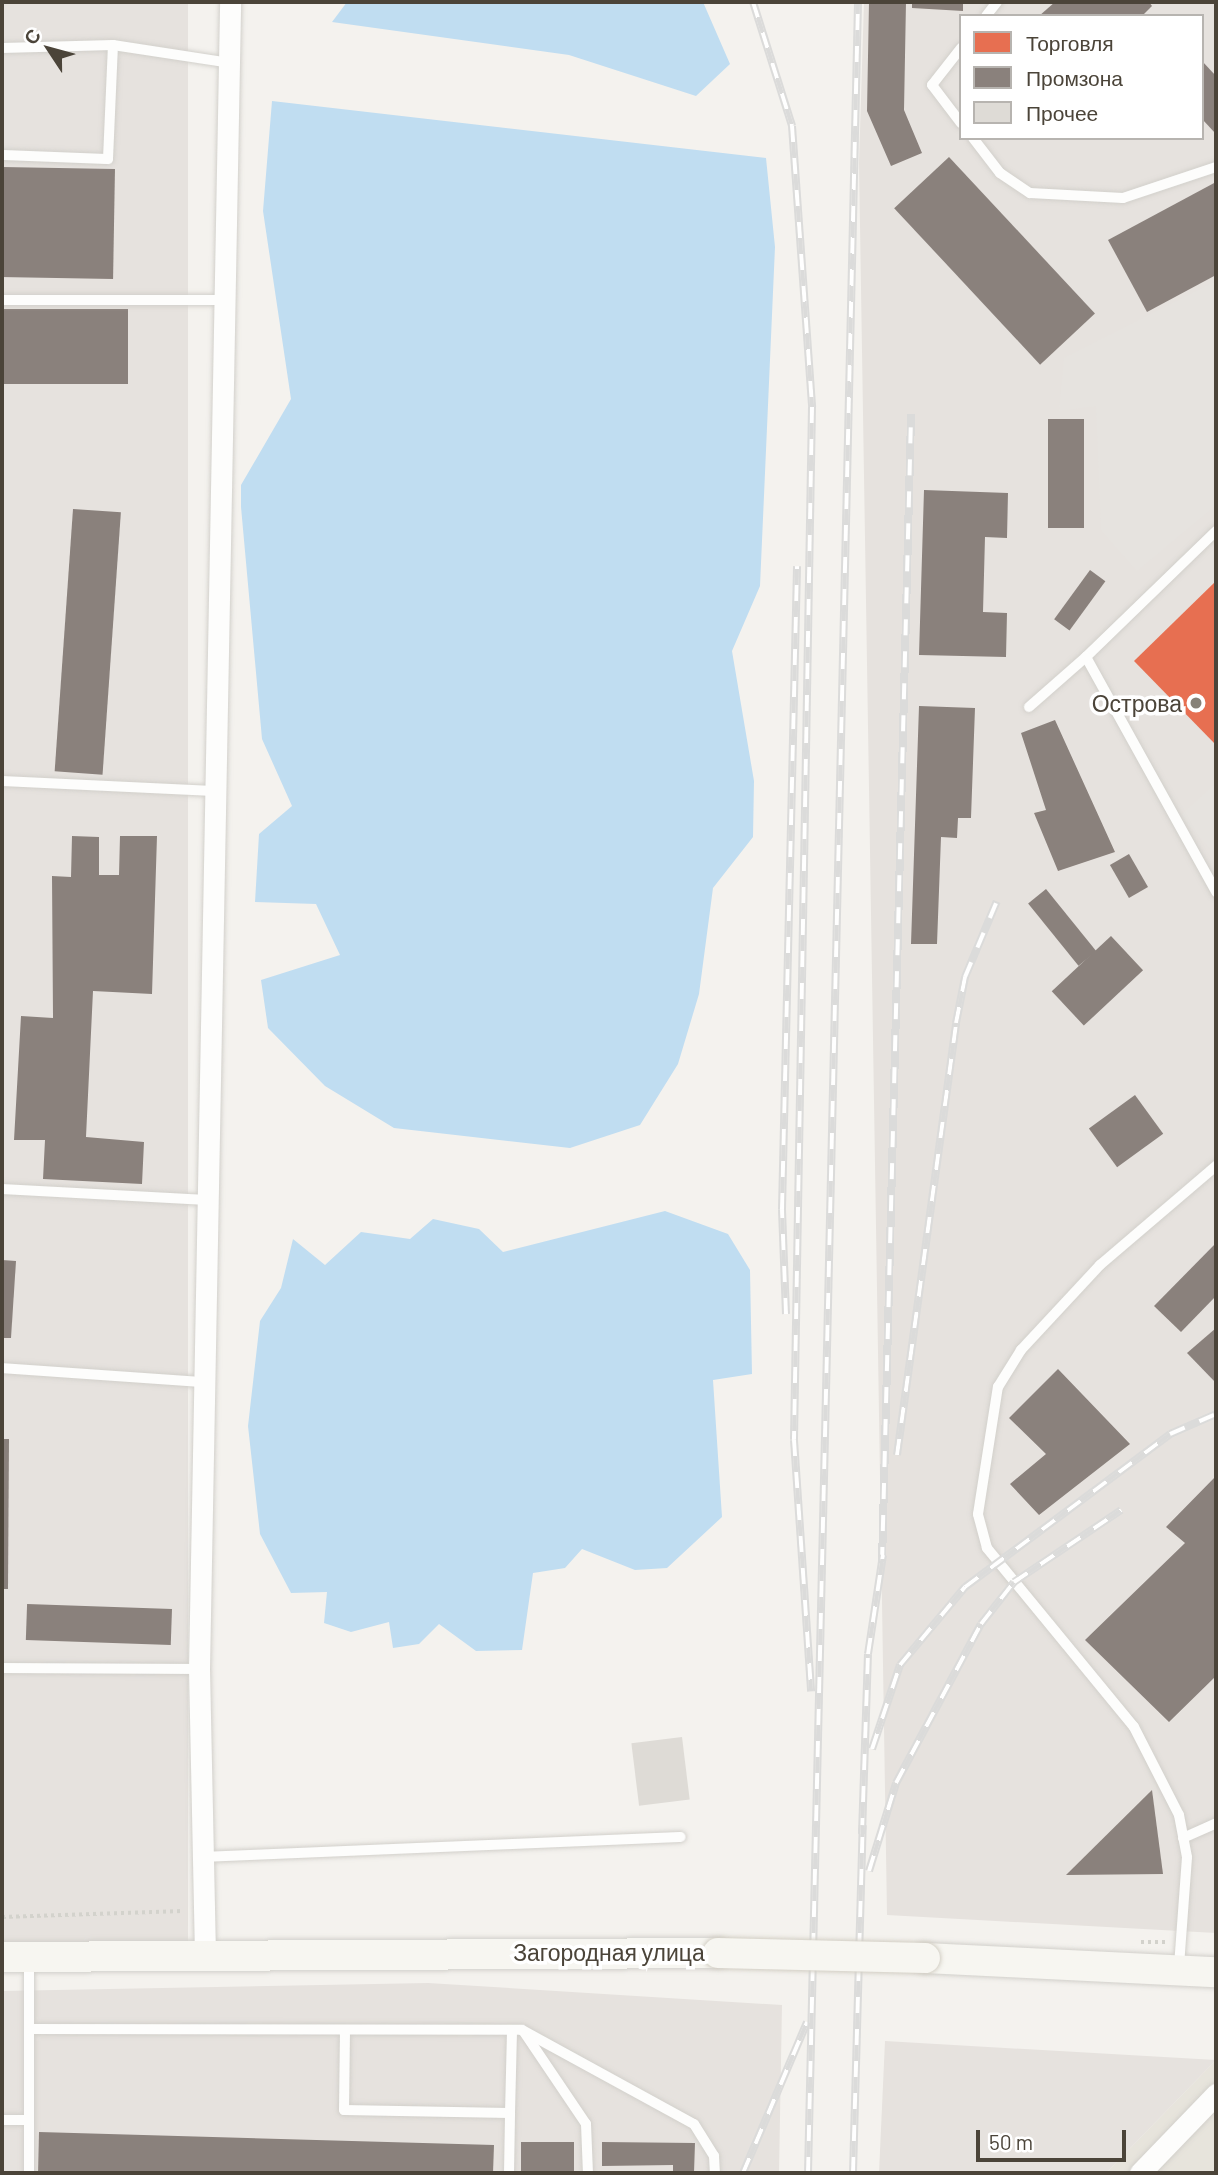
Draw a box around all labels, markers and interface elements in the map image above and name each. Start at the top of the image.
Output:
north arrow [14,14,84,84]
legend [959,14,1204,140]
text: С [18,24,45,49]
text: Торговля [1026,30,1114,55]
text: Промзона [1026,65,1123,90]
text: Прочее [1026,100,1098,125]
place label: Острова [1092,689,1182,717]
marker: Острова [1188,695,1204,711]
street label: Загородная улица [513,1938,705,1966]
scale bar [980,2116,1130,2160]
text: 50 m [989,2129,1033,2154]

